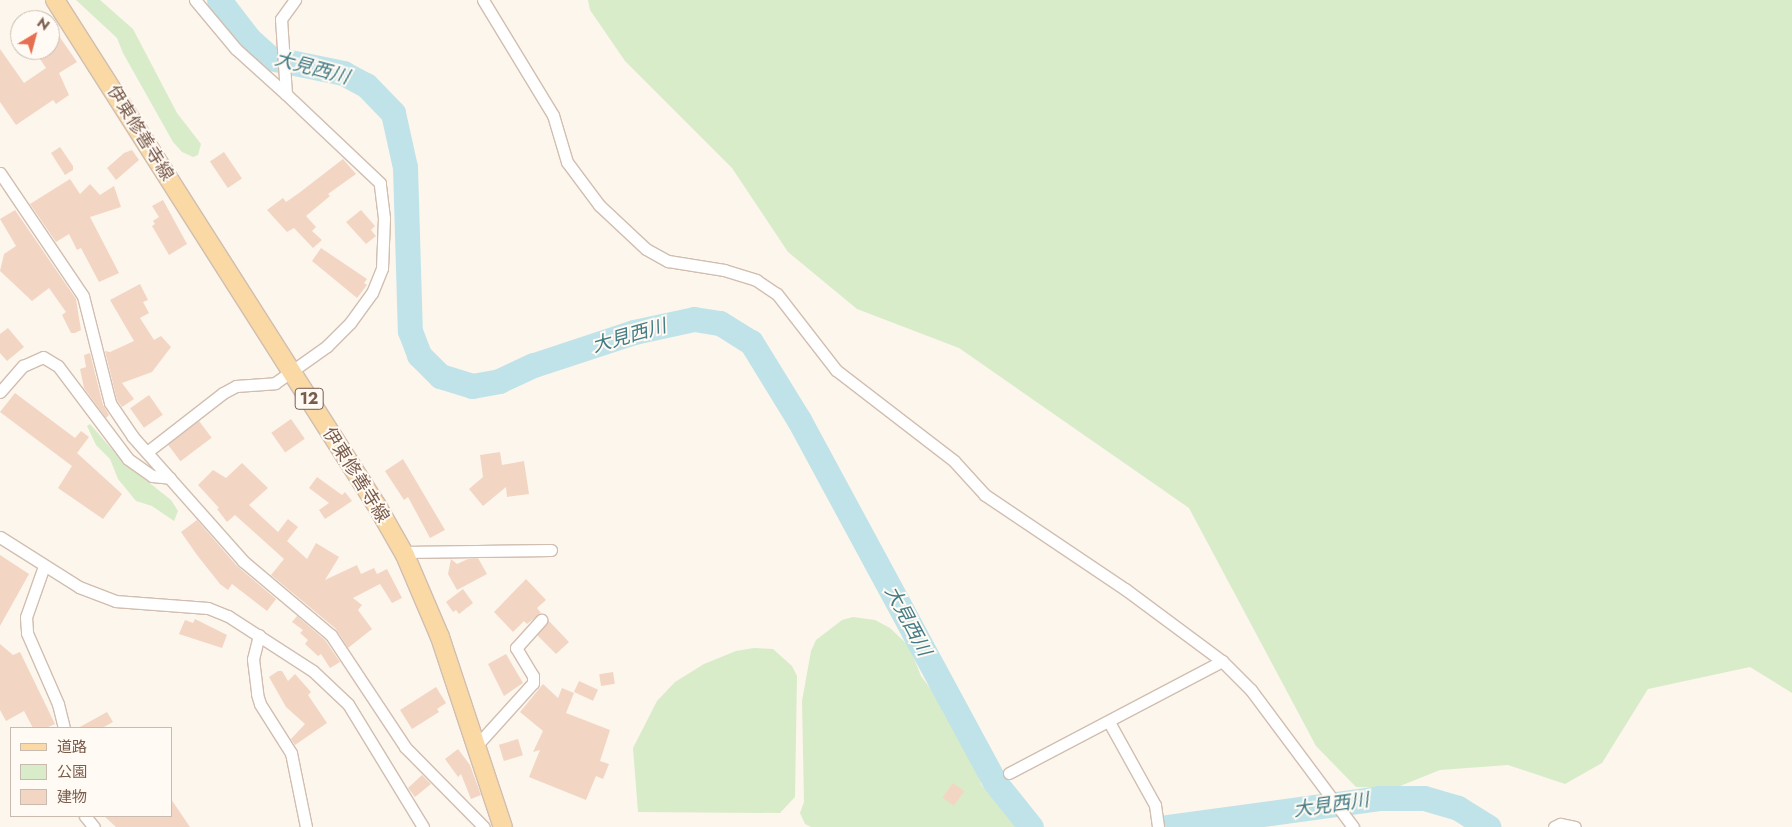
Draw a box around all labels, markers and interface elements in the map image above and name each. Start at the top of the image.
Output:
north arrow [10,10,60,60]
text: N [33,12,54,35]
water label: 大見西川 [272,47,352,89]
street label: 伊東修善寺線 [102,81,178,185]
water label: 大見西川 [589,315,669,357]
road number: 12 [294,386,324,412]
street label: 伊東修善寺線 [318,423,394,527]
water label: 大見西川 [880,582,936,660]
legend [10,727,172,817]
text: 道路 [57,736,87,758]
text: 公園 [57,761,87,783]
text: 建物 [57,786,87,808]
water label: 大見西川 [1292,788,1370,822]

